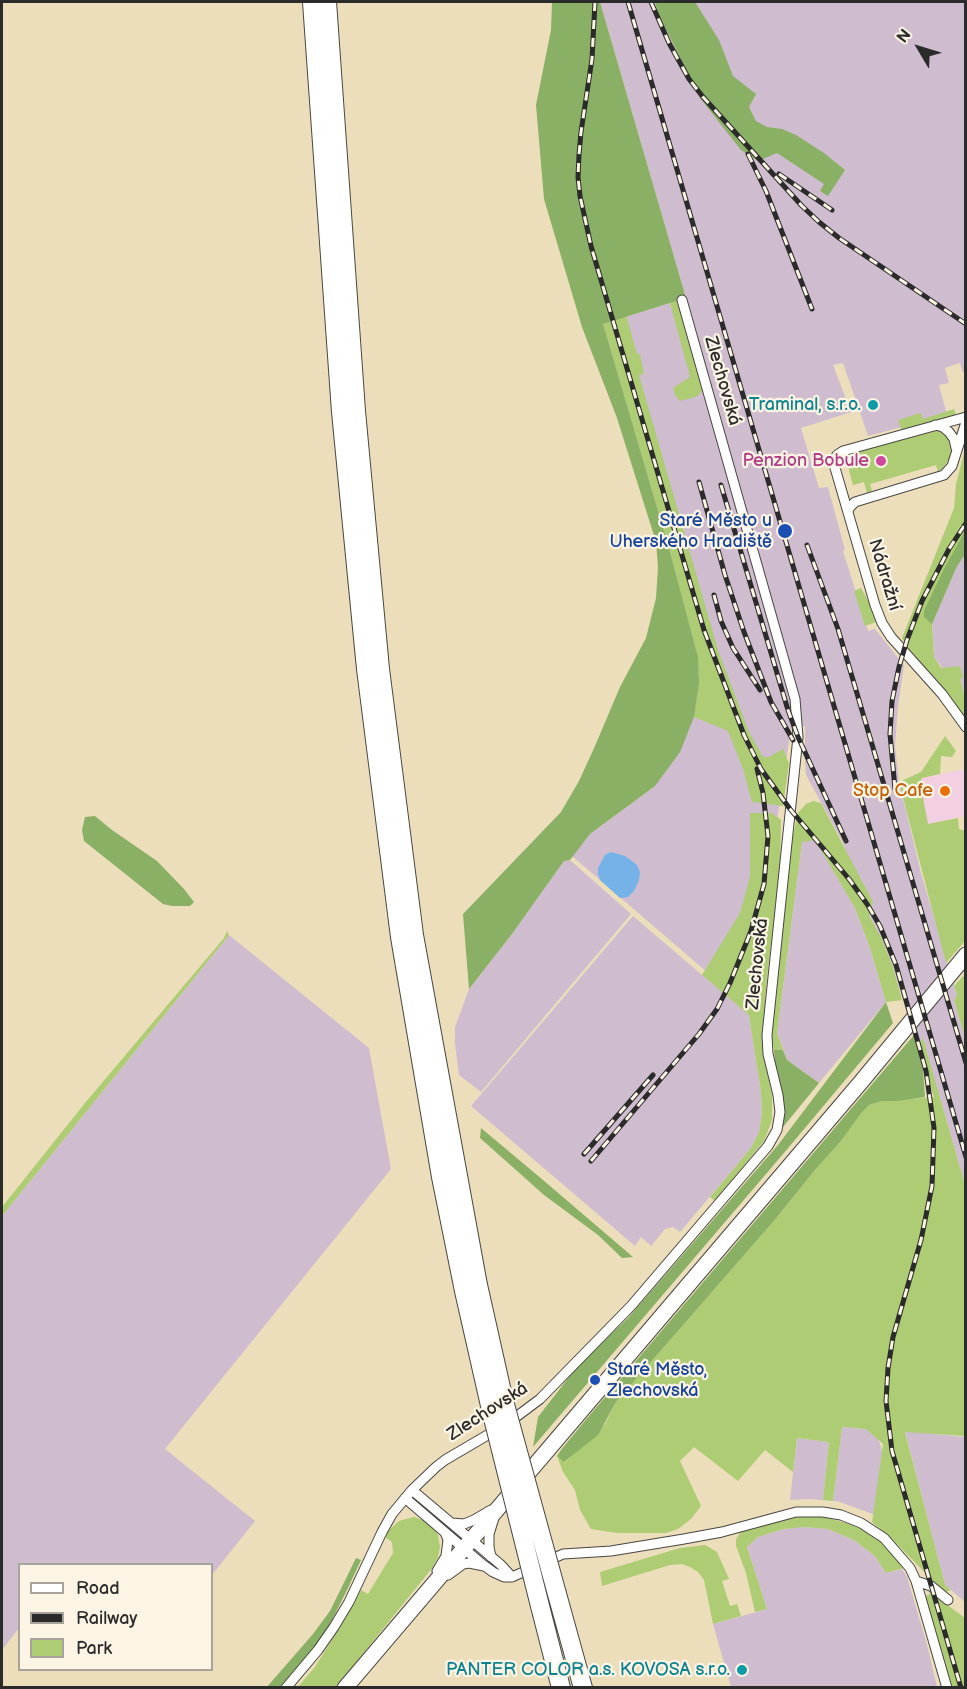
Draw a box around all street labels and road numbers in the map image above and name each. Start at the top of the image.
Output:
street label: Zlechovská [699,334,745,428]
street label: Nádražní [863,537,905,613]
street label: Zlechovská [742,917,774,1011]
street label: Zlechovská [444,1378,532,1446]

